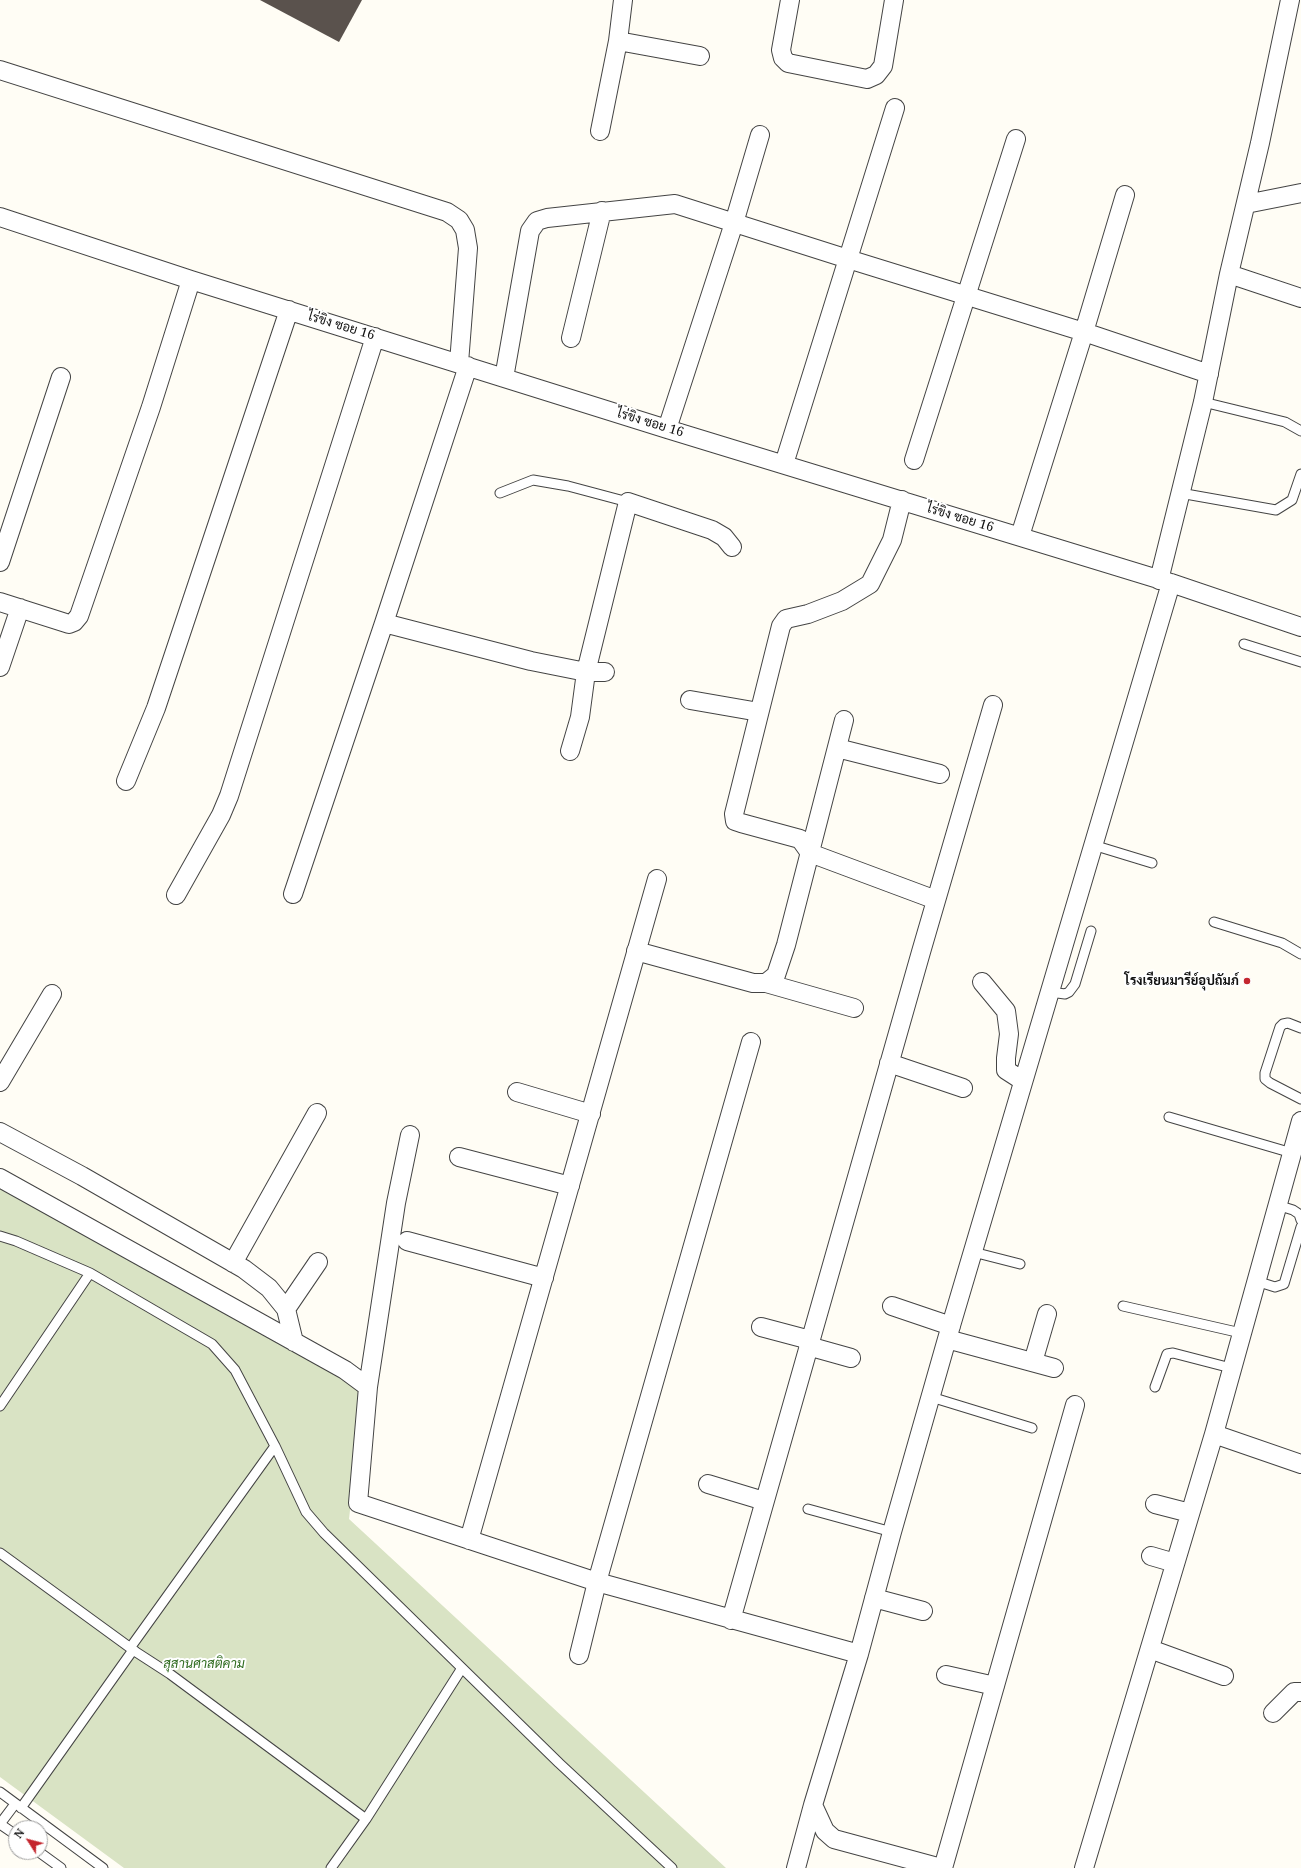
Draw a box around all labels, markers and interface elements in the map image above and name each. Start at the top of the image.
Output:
street label: ไร่ขิง ซอย 16 [306,308,376,344]
street label: ไร่ขิง ซอย 16 [615,405,685,441]
street label: ไร่ขิง ซอย 16 [925,500,995,536]
place label: โรงเรียนมารีย์อุปถัมภ์ [1125,973,1239,989]
marker: โรงเรียนมารีย์อุปถัมภ์ [1242,976,1252,986]
park label: สุสานศาสติคาม [163,1656,245,1672]
north arrow [8,1820,48,1860]
text: N [10,1825,27,1841]

